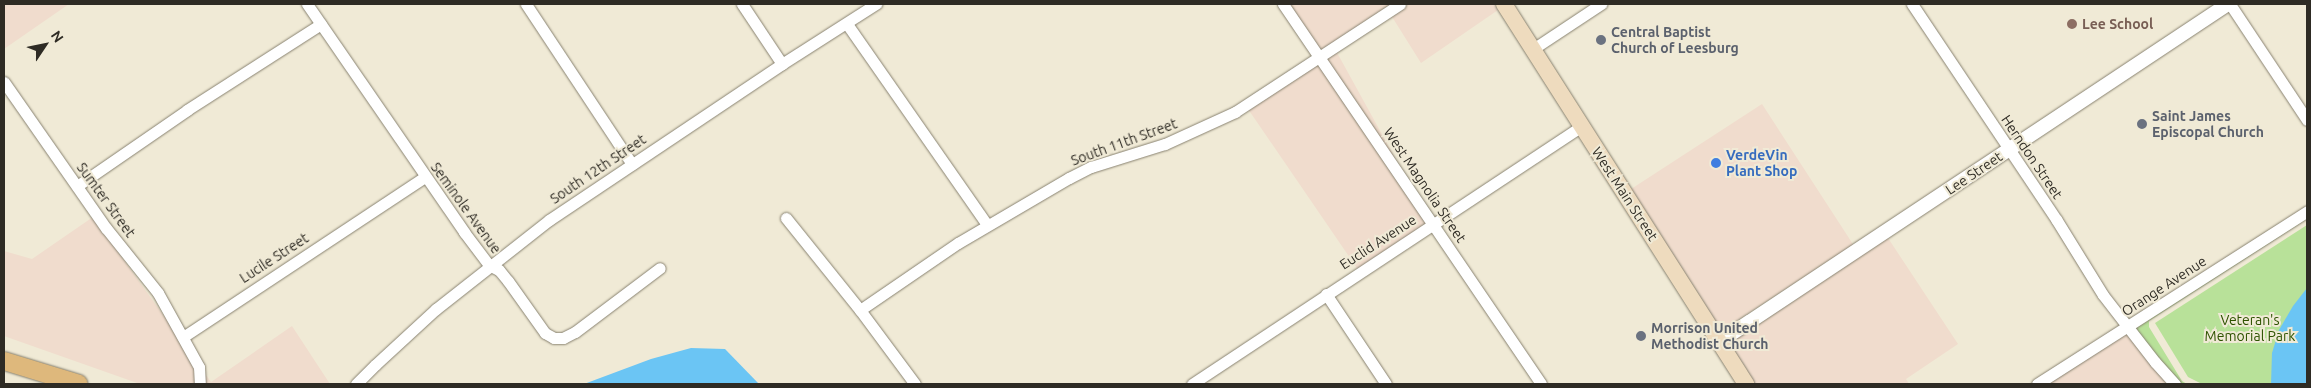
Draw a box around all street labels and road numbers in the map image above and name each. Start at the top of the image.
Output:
street label: Herndon Street [1998,112,2066,202]
street label: South 11th Street [1069,115,1179,169]
street label: West Magnolia Street [1380,124,1470,246]
street label: South 12th Street [547,131,649,207]
street label: West Main Street [1588,144,1662,244]
street label: Lee Street [1942,148,2006,198]
street label: Sumter Street [73,159,139,241]
street label: Seminole Avenue [427,159,505,257]
street label: Euclid Avenue [1337,211,1419,273]
street label: Lucile Street [236,230,312,286]
street label: Orange Avenue [2119,252,2209,320]

